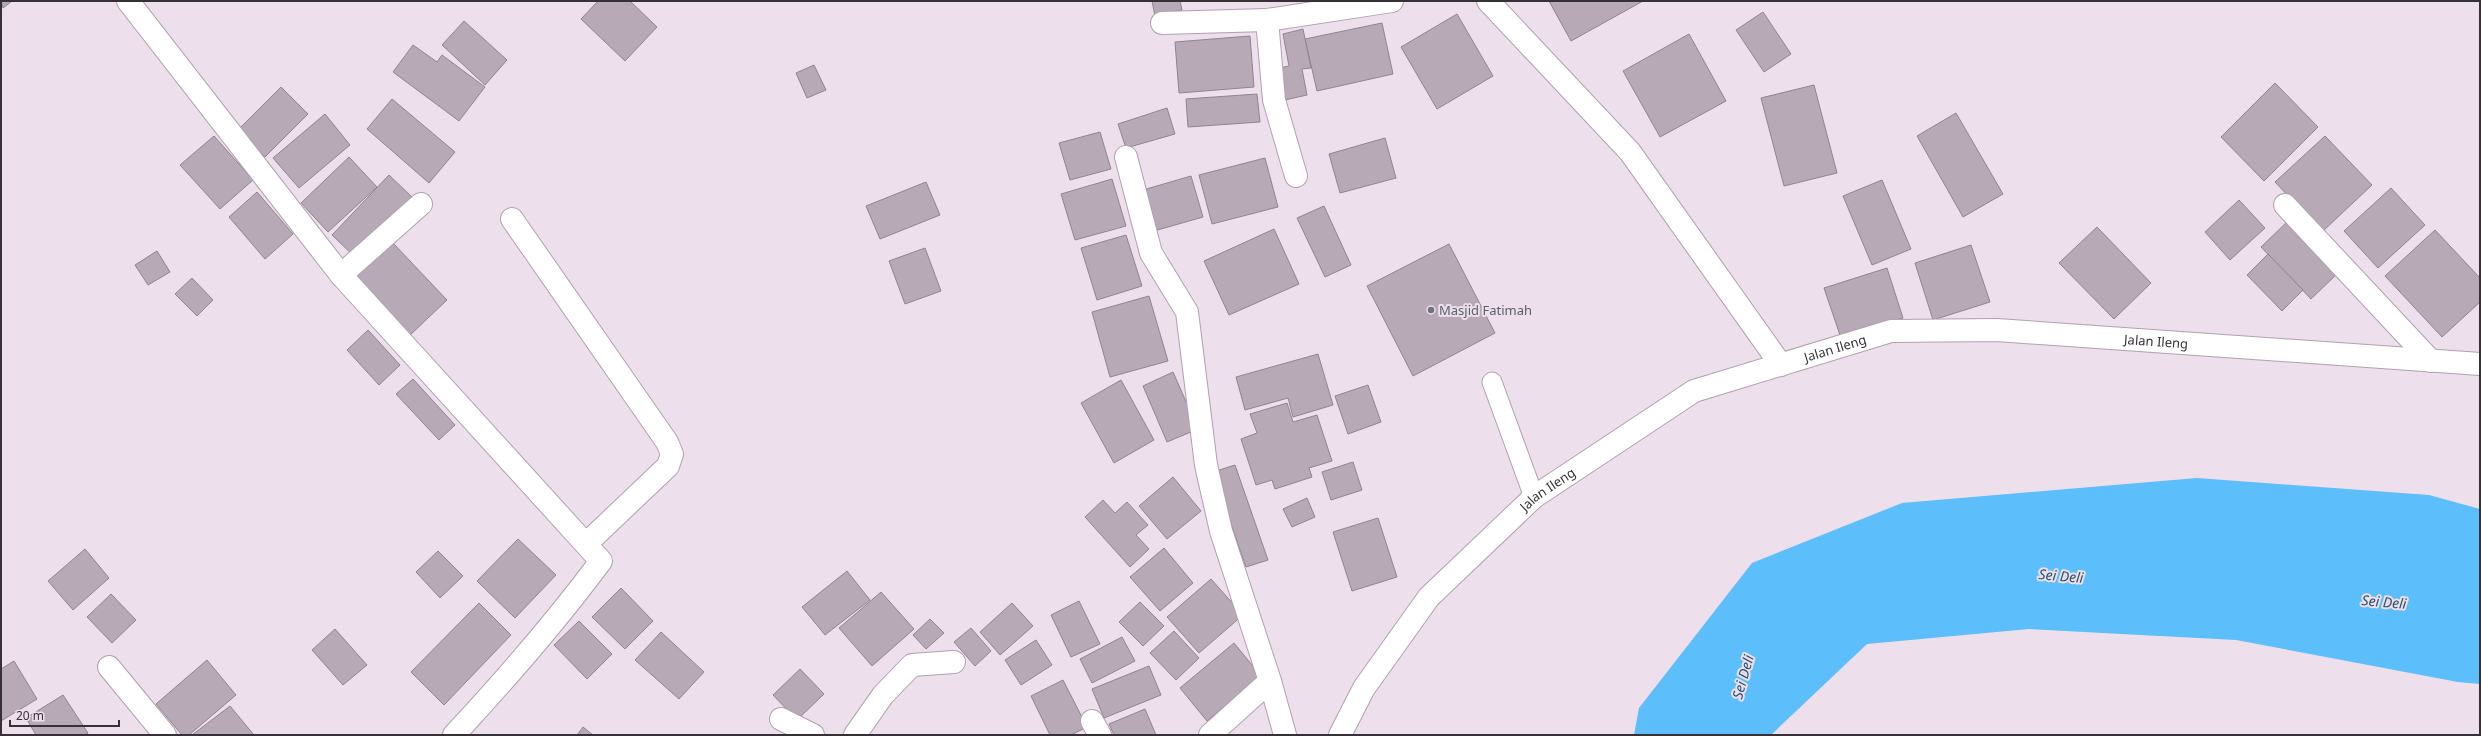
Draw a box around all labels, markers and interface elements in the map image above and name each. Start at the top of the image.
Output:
place label: Masjid Fatimah [1439,301,1532,319]
marker: Masjid Fatimah [1426,305,1436,315]
street label: Jalan Ileng [1800,330,1868,367]
street label: Jalan Ileng [2122,330,2189,352]
street label: Jalan Ileng [1514,463,1579,516]
water label: Sei Deli [2038,564,2085,587]
water label: Sei Deli [2361,590,2408,613]
water label: Sei Deli [1727,652,1758,701]
scale bar [10,702,119,728]
text: 20 m [16,707,44,724]

